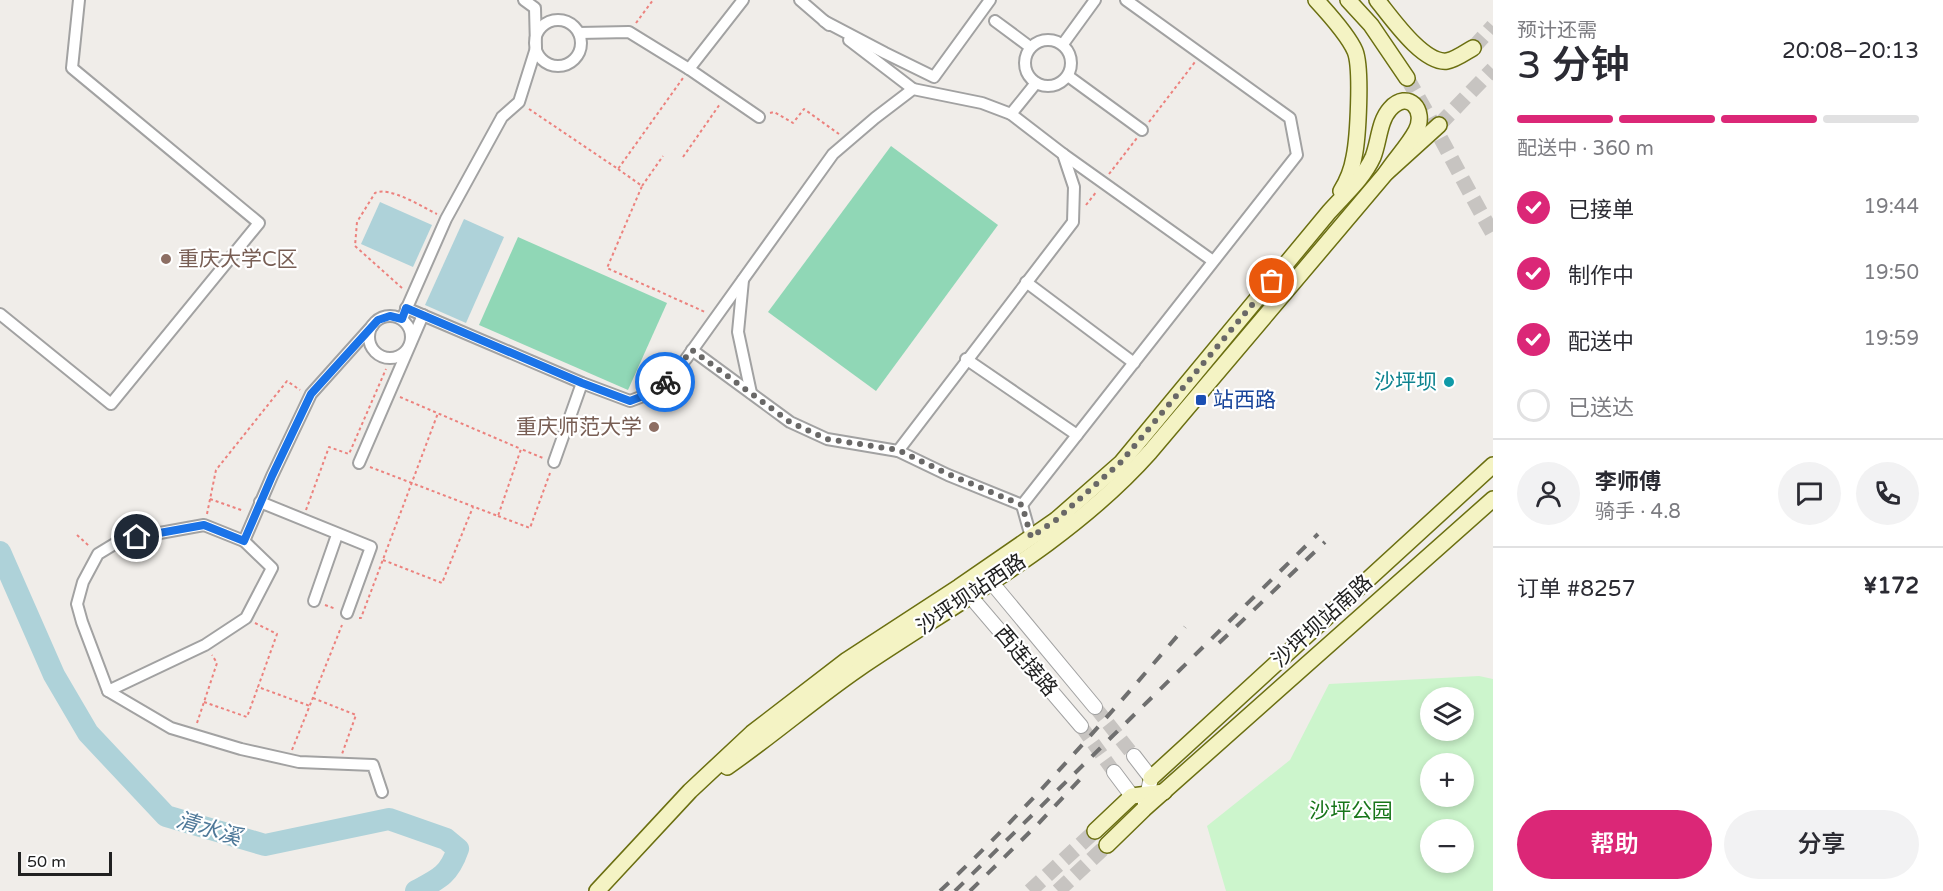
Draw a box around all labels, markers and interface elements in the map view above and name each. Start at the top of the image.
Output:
text: 预计还需 [1517,19,1597,43]
text: 20:08–20:13 [1782,38,1919,64]
text: 3 分钟 [1517,42,1630,89]
text: 配送中 · 360 m [1517,137,1654,161]
icon: check [1517,191,1550,224]
text: 19:44 [1864,195,1919,219]
text: 已接单 [1568,197,1634,223]
place label: 重庆大学C区 [178,247,298,272]
marker: 重庆大学C区 [159,252,173,266]
pin [1246,255,1297,306]
icon: check [1517,257,1550,290]
text: 19:50 [1864,261,1919,285]
text: 制作中 [1568,263,1634,289]
icon: bag [1255,264,1288,297]
icon: check [1517,323,1550,356]
text: 19:59 [1864,327,1919,351]
text: 配送中 [1568,329,1634,355]
courier [635,352,695,412]
icon: bike [649,366,682,399]
place label: 沙坪坝 [1374,370,1437,395]
marker: 沙坪坝 [1442,375,1456,389]
place label: 站西路 [1213,388,1276,413]
marker: 站西路 [1194,393,1208,407]
text: 已送达 [1568,395,1634,421]
place label: 重庆师范大学 [516,415,642,440]
marker: 重庆师范大学 [647,420,661,434]
button: person [1517,462,1580,525]
button: chat [1778,462,1841,525]
button: phone [1856,462,1919,525]
text: 李师傅 [1595,469,1661,495]
text: 骑手 · 4.8 [1595,500,1681,524]
pin [111,511,162,562]
icon: home [120,520,153,553]
street label: 沙坪坝站西路 [912,549,1030,640]
street label: 沙坪坝站南路 [1267,570,1378,673]
text: ¥172 [1863,573,1919,599]
text: 订单 #8257 [1517,576,1635,602]
street label: 西连接路 [989,621,1062,702]
map controls [1420,687,1474,873]
button: layers [1420,687,1474,741]
button: + [1420,753,1474,807]
park label: 沙坪公园 [1309,799,1393,824]
water label: 清水溪 [173,807,246,852]
button: 帮助 [1517,810,1712,879]
button: 分享 [1724,810,1919,879]
button: − [1420,819,1474,873]
scale bar [18,849,112,876]
text: 50 m [27,852,66,872]

